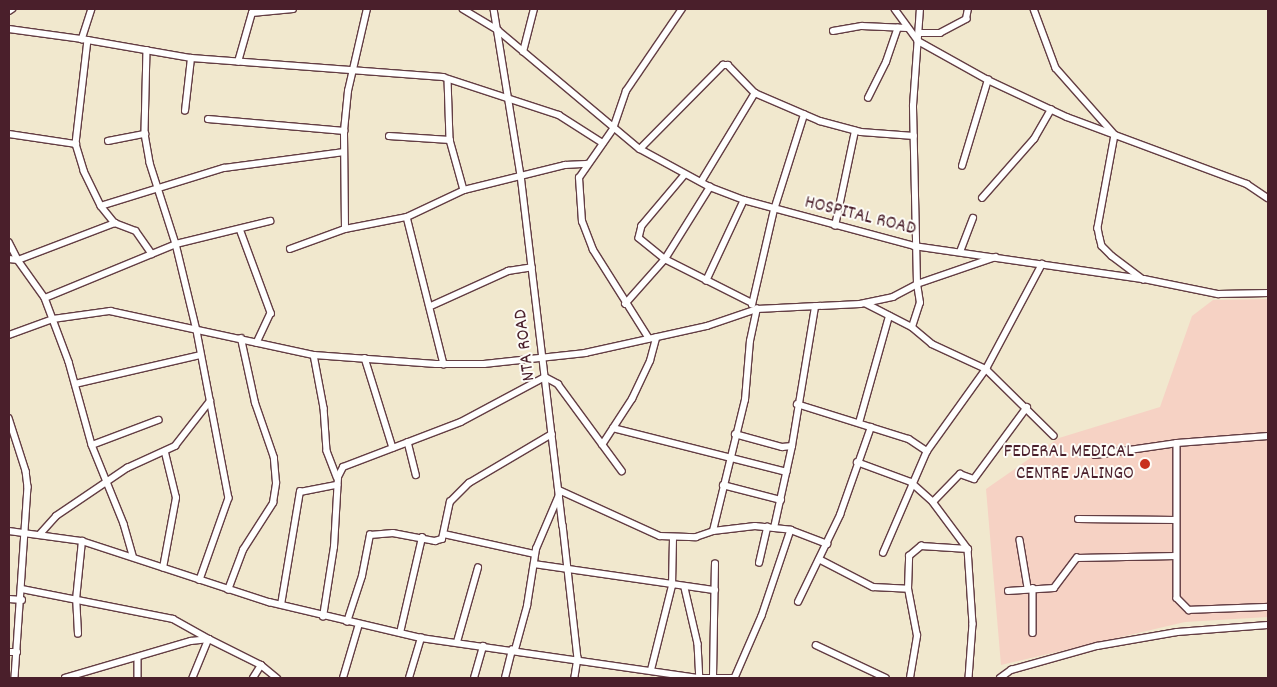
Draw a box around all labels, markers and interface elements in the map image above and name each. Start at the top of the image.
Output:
street label: HOSPITAL ROAD [802,192,918,242]
street label: NTA ROAD [510,308,542,382]
place label: FEDERAL MEDICAL CENTRE JALINGO [1004,442,1134,486]
marker: FEDERAL MEDICAL CENTRE JALINGO [1138,457,1152,471]

